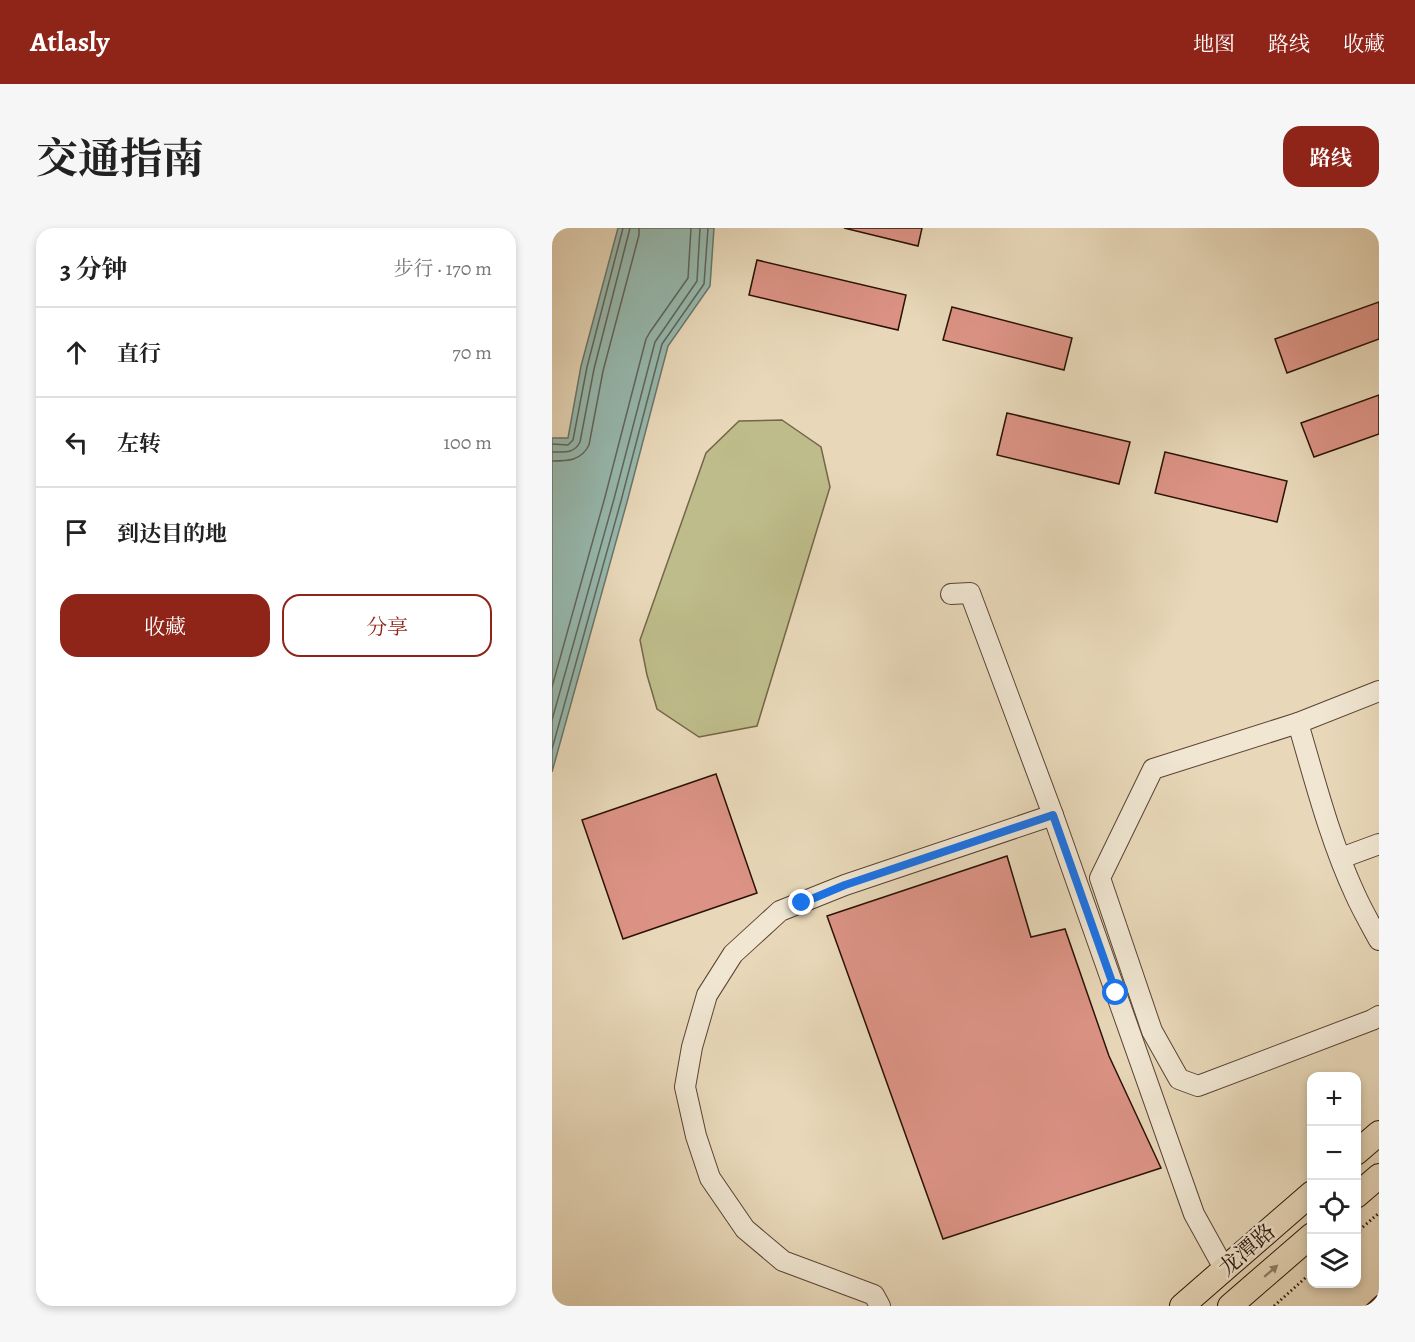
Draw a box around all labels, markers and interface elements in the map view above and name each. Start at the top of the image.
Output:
text: Atlasly [30,23,109,61]
text: 地图 [1193,30,1235,58]
text: 路线 [1268,30,1310,58]
text: 收藏 [1343,30,1385,58]
button: 路线 [1283,126,1379,187]
text: 交通指南 [36,130,204,187]
text: 3 分钟 [60,252,128,287]
text: 步行 · 170 m [394,255,492,282]
icon: ahead [60,336,93,369]
text: 直行 [117,339,161,369]
text: 70 m [452,339,492,366]
icon: left [60,426,93,459]
text: 左转 [117,429,161,459]
text: 100 m [443,429,492,456]
icon: arrive [60,516,93,549]
text: 到达目的地 [117,519,227,549]
button: 收藏 [60,594,270,657]
button: 分享 [282,594,492,657]
route end [788,889,814,915]
route start [1102,979,1128,1005]
map controls [1307,1072,1361,1288]
button: + [1307,1072,1361,1126]
button: − [1307,1126,1361,1180]
button: locate [1307,1180,1361,1234]
street label: 龙潭路 [1212,1217,1282,1283]
button: layers [1307,1234,1361,1288]
one-way arrow [1263,1265,1278,1278]

